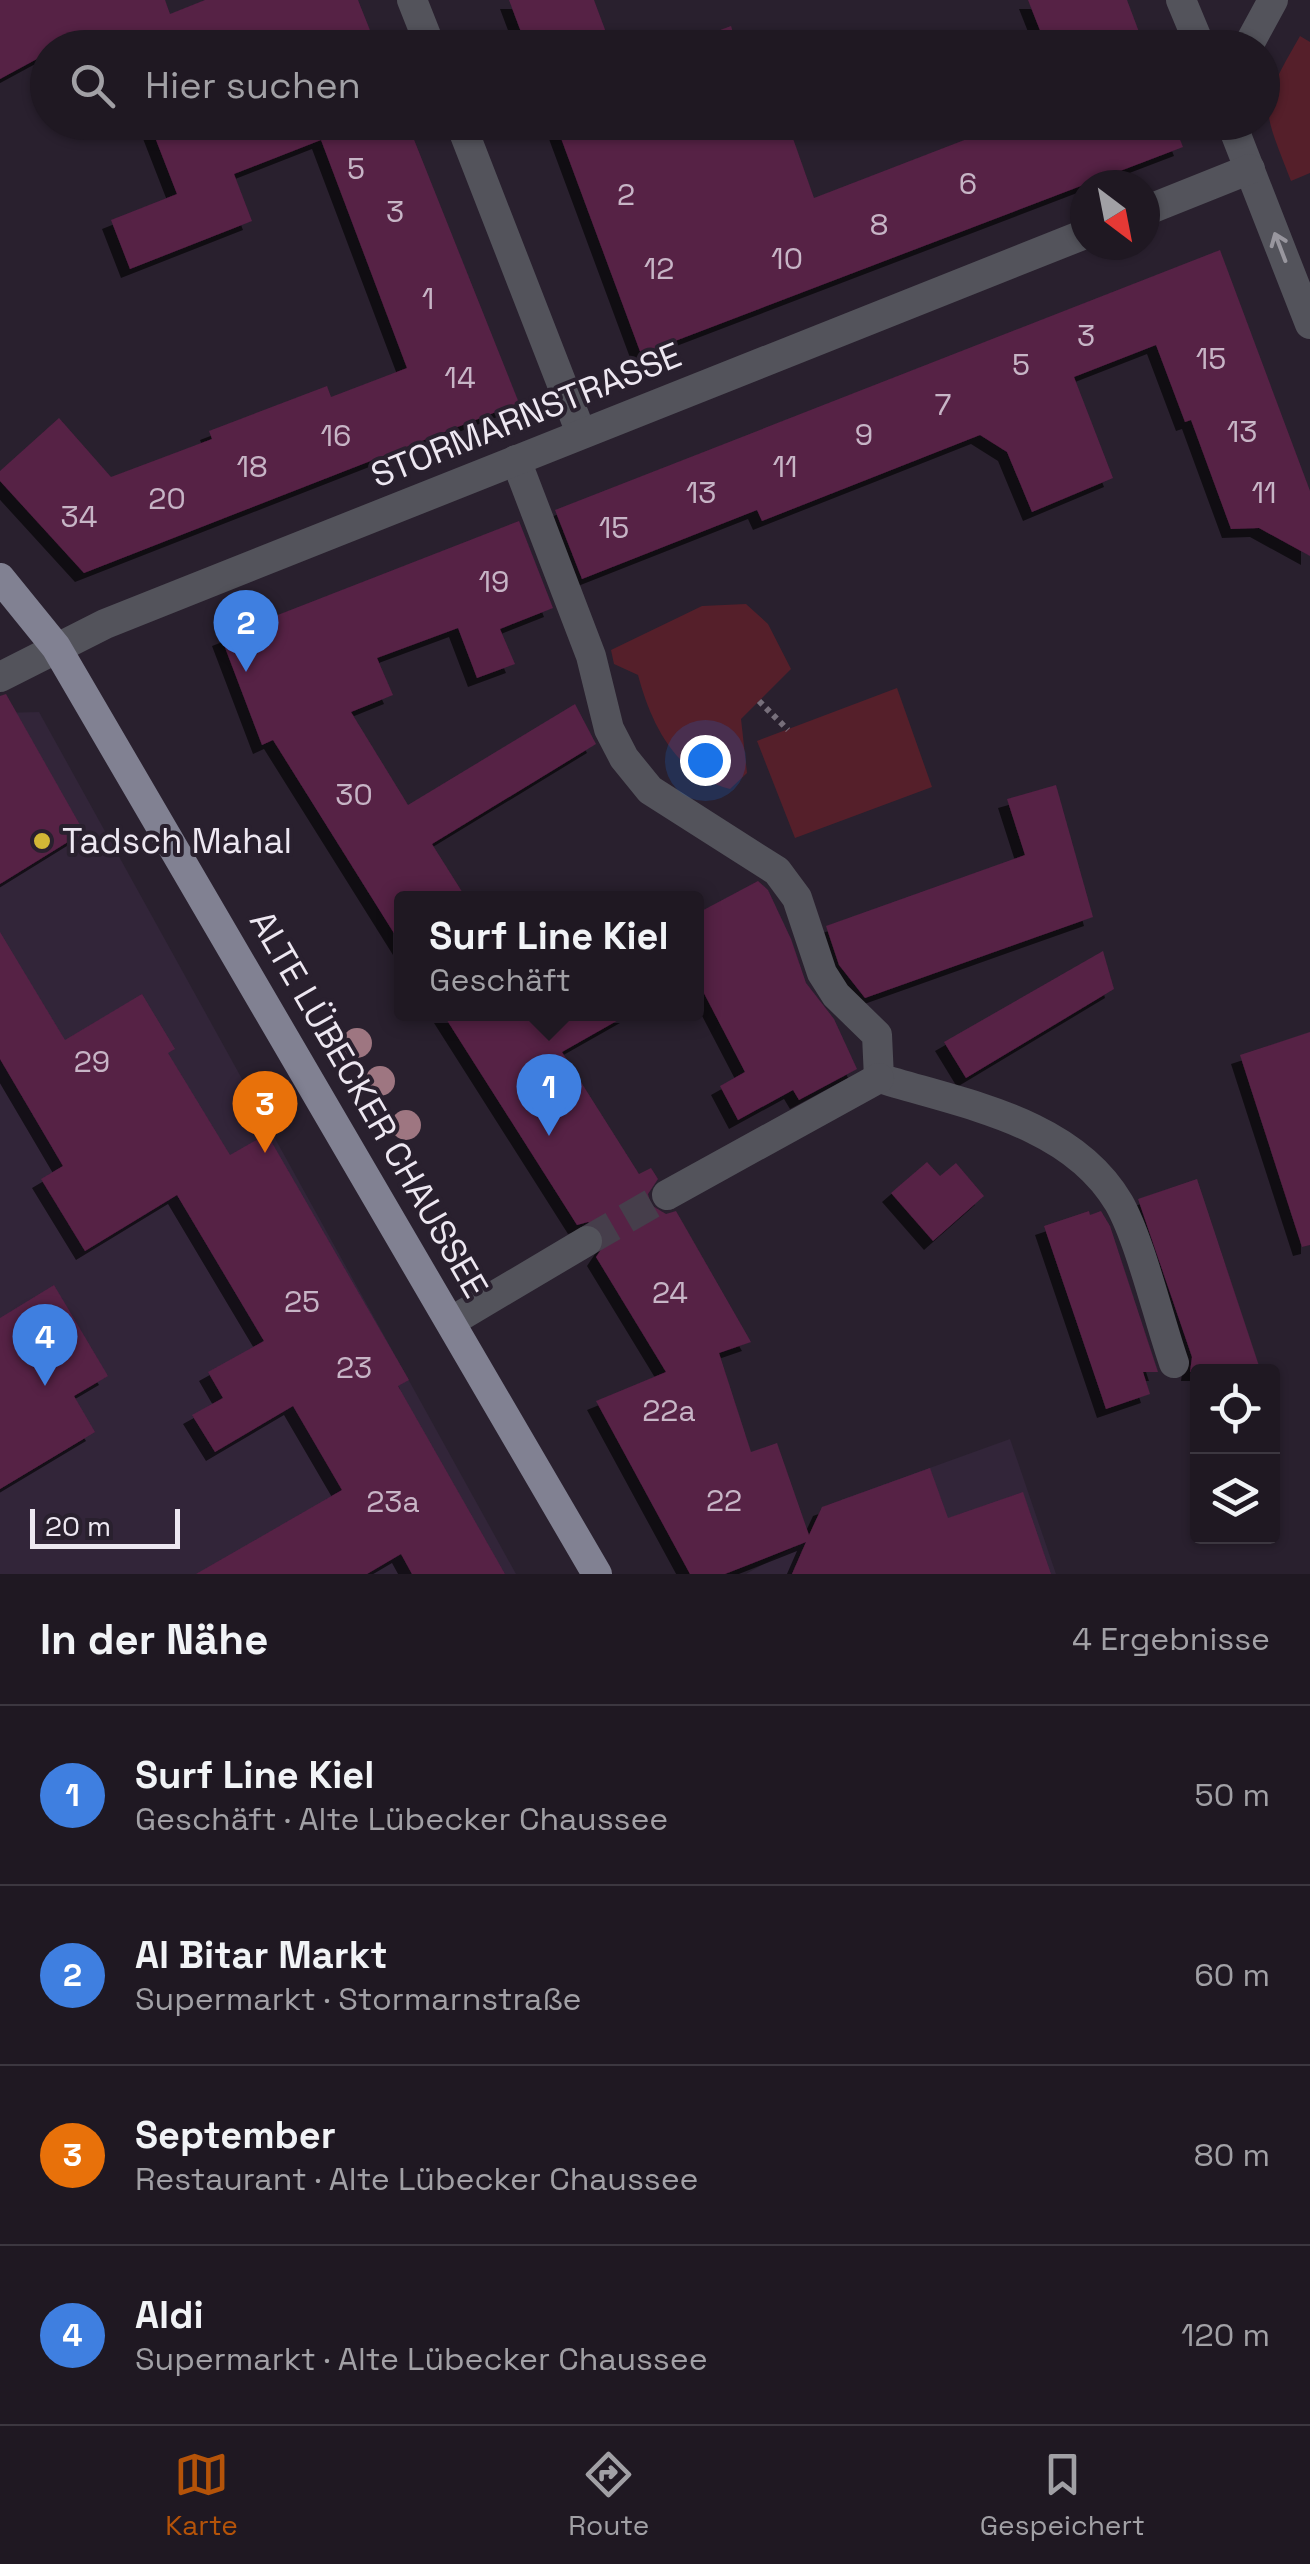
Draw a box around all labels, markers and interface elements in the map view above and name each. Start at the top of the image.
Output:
search box [30,30,1280,140]
icon: search [65,58,120,113]
text: Hier suchen [145,61,361,109]
house number: 5 [347,149,365,188]
house number: 6 [959,164,977,203]
north arrow [1070,170,1160,260]
house number: 2 [617,175,635,214]
house number: 3 [386,192,404,231]
house number: 8 [870,205,888,244]
one-way arrow [1270,232,1288,263]
house number: 10 [771,239,803,278]
house number: 12 [644,249,674,288]
house number: 1 [422,279,434,318]
house number: 3 [1077,316,1095,355]
street label: STORMARNSTRASSE [364,333,688,497]
house number: 15 [1196,339,1226,378]
house number: 5 [1012,345,1030,384]
house number: 14 [444,358,476,397]
house number: 7 [935,385,951,424]
house number: 13 [1227,412,1257,451]
house number: 9 [855,415,873,454]
house number: 16 [321,416,351,455]
house number: 18 [236,447,268,486]
house number: 11 [772,447,798,486]
house number: 13 [686,473,716,512]
house number: 11 [1251,473,1277,512]
house number: 20 [148,479,186,518]
house number: 34 [61,497,97,536]
house number: 15 [599,508,629,547]
house number: 19 [479,562,509,601]
pin: 2 [214,590,278,672]
your location [680,735,731,786]
house number: 30 [335,775,373,814]
place label: Tadsch Mahal [62,819,292,863]
marker: Tadsch Mahal [31,830,53,852]
popup [394,891,704,1021]
street label: ALTE LÜBECKER CHAUSSEE [240,903,498,1305]
text: Surf Line Kiel [429,912,669,960]
text: Geschäft [429,960,571,1000]
house number: 29 [74,1042,110,1081]
pin: 1 [516,1054,582,1136]
pin: 3 [232,1070,298,1153]
house number: 24 [652,1273,688,1312]
house number: 25 [284,1282,320,1321]
pin: 4 [12,1304,78,1386]
house number: 23 [336,1348,372,1387]
map controls [1190,1364,1280,1544]
button: locate [1190,1364,1280,1454]
house number: 22a [642,1391,696,1430]
button: layers [1190,1454,1280,1544]
house number: 22 [706,1481,742,1520]
house number: 23a [366,1482,420,1521]
scale bar [30,1504,180,1548]
text: 20 m [45,1508,111,1544]
text: In der Nähe [40,1613,268,1666]
text: 4 Ergebnisse [1072,1619,1270,1659]
text: Surf Line Kiel [135,1751,374,1799]
text: 1 [65,1775,80,1815]
text: 50 m [1195,1775,1270,1815]
text: Geschäft · Alte Lübecker Chaussee [135,1799,668,1839]
text: Al Bitar Markt [135,1931,387,1979]
text: 2 [63,1955,82,1995]
text: 60 m [1194,1955,1270,1995]
text: Supermarkt · Stormarnstraße [135,1979,582,2019]
text: September [135,2111,336,2159]
text: 3 [63,2135,82,2175]
text: 80 m [1194,2135,1270,2175]
text: Restaurant · Alte Lübecker Chaussee [135,2159,699,2199]
text: Aldi [135,2291,204,2339]
text: 4 [62,2315,83,2355]
text: 120 m [1181,2315,1270,2355]
text: Supermarkt · Alte Lübecker Chaussee [135,2339,708,2379]
tab: Karte [165,2447,238,2543]
tab: Route [568,2447,649,2543]
tab: Gespeichert [980,2447,1145,2543]

